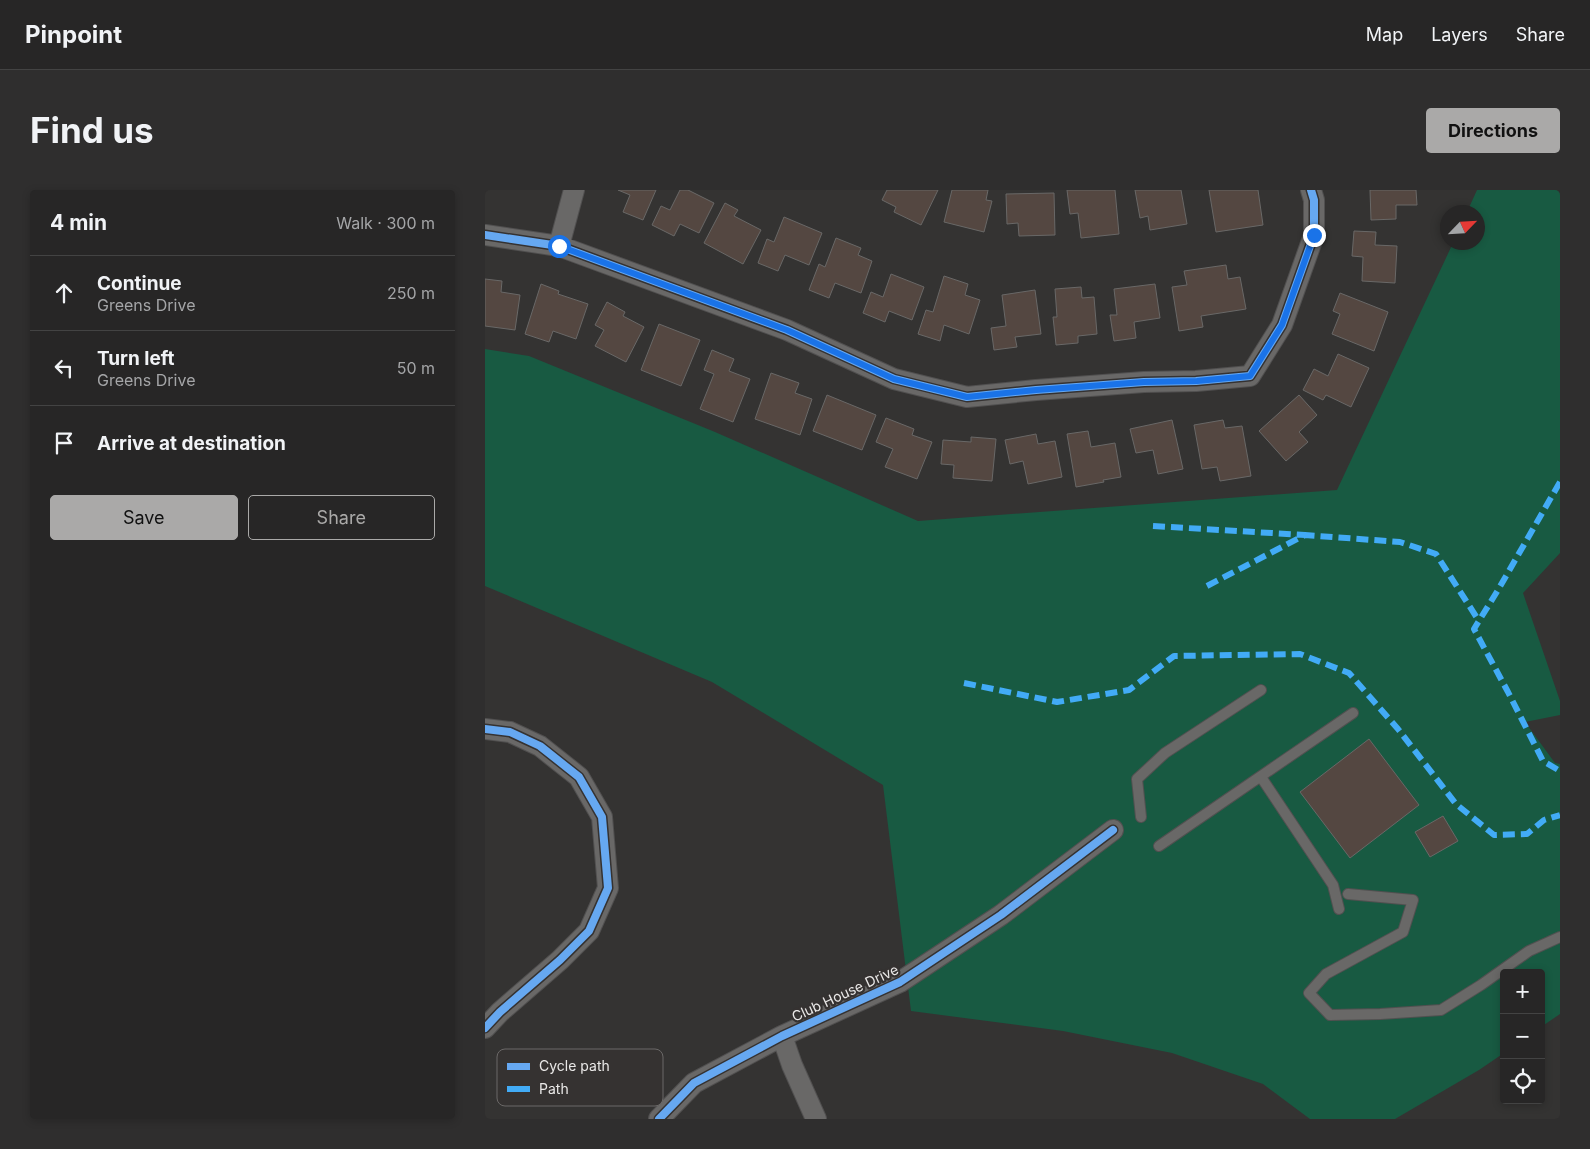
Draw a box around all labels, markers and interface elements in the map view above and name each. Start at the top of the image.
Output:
text: Pinpoint [25,20,122,49]
text: Map [1366,24,1403,45]
text: Layers [1431,24,1488,45]
text: Share [1516,24,1565,45]
button: Directions [1426,108,1560,153]
text: Find us [30,109,154,151]
north arrow [1440,205,1485,250]
text: 4 min [50,210,107,235]
text: Walk · 300 m [336,213,435,233]
route end [1303,224,1326,247]
route start [548,235,571,258]
text: Continue [97,272,182,295]
icon: ahead [50,279,78,307]
text: 250 m [387,283,435,303]
text: Greens Drive [97,295,195,315]
text: Turn left [97,347,175,370]
icon: left [50,354,78,382]
text: 50 m [397,358,435,378]
text: Greens Drive [97,370,195,390]
icon: arrive [50,429,78,457]
text: Arrive at destination [97,432,286,455]
button: Save [50,495,238,540]
button: Share [248,495,435,540]
street label: Club House Drive [789,960,901,1025]
map controls [1500,969,1545,1104]
button: + [1500,969,1545,1014]
button: − [1500,1014,1545,1059]
legend [497,1049,663,1106]
text: Cycle path [539,1057,610,1074]
button: locate [1500,1059,1545,1104]
text: Path [539,1080,569,1097]

